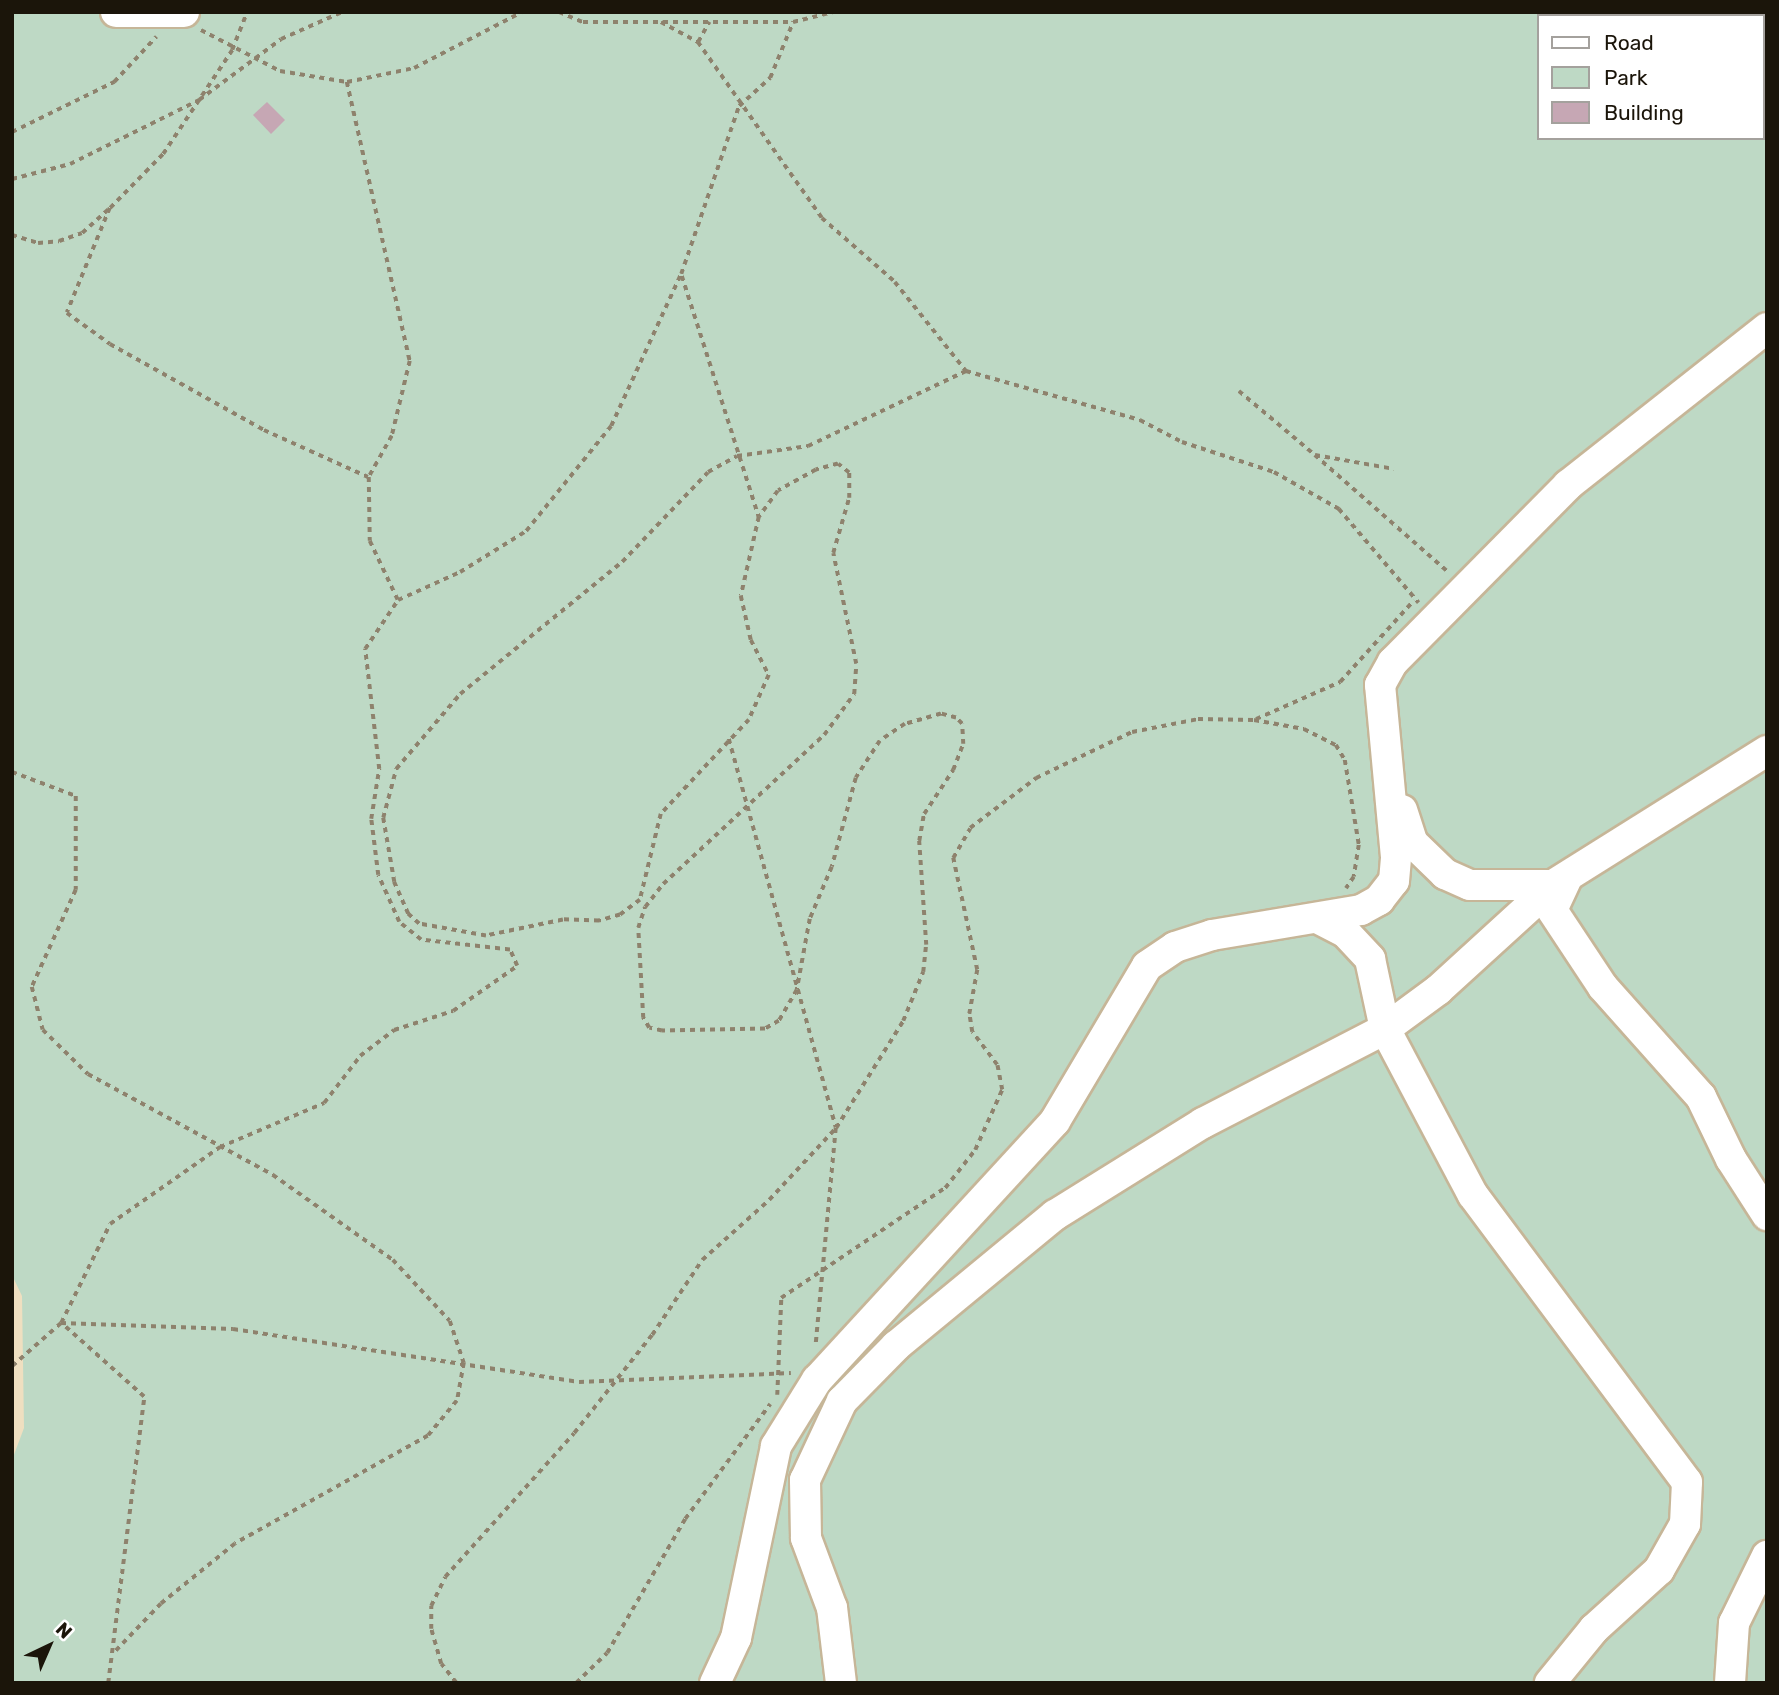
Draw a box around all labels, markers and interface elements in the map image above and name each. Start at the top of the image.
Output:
legend [1538,14,1765,140]
text: Road [1604,30,1654,55]
text: Park [1604,65,1648,90]
text: Building [1604,100,1684,125]
north arrow [14,1611,84,1681]
text: N [51,1618,77,1644]

